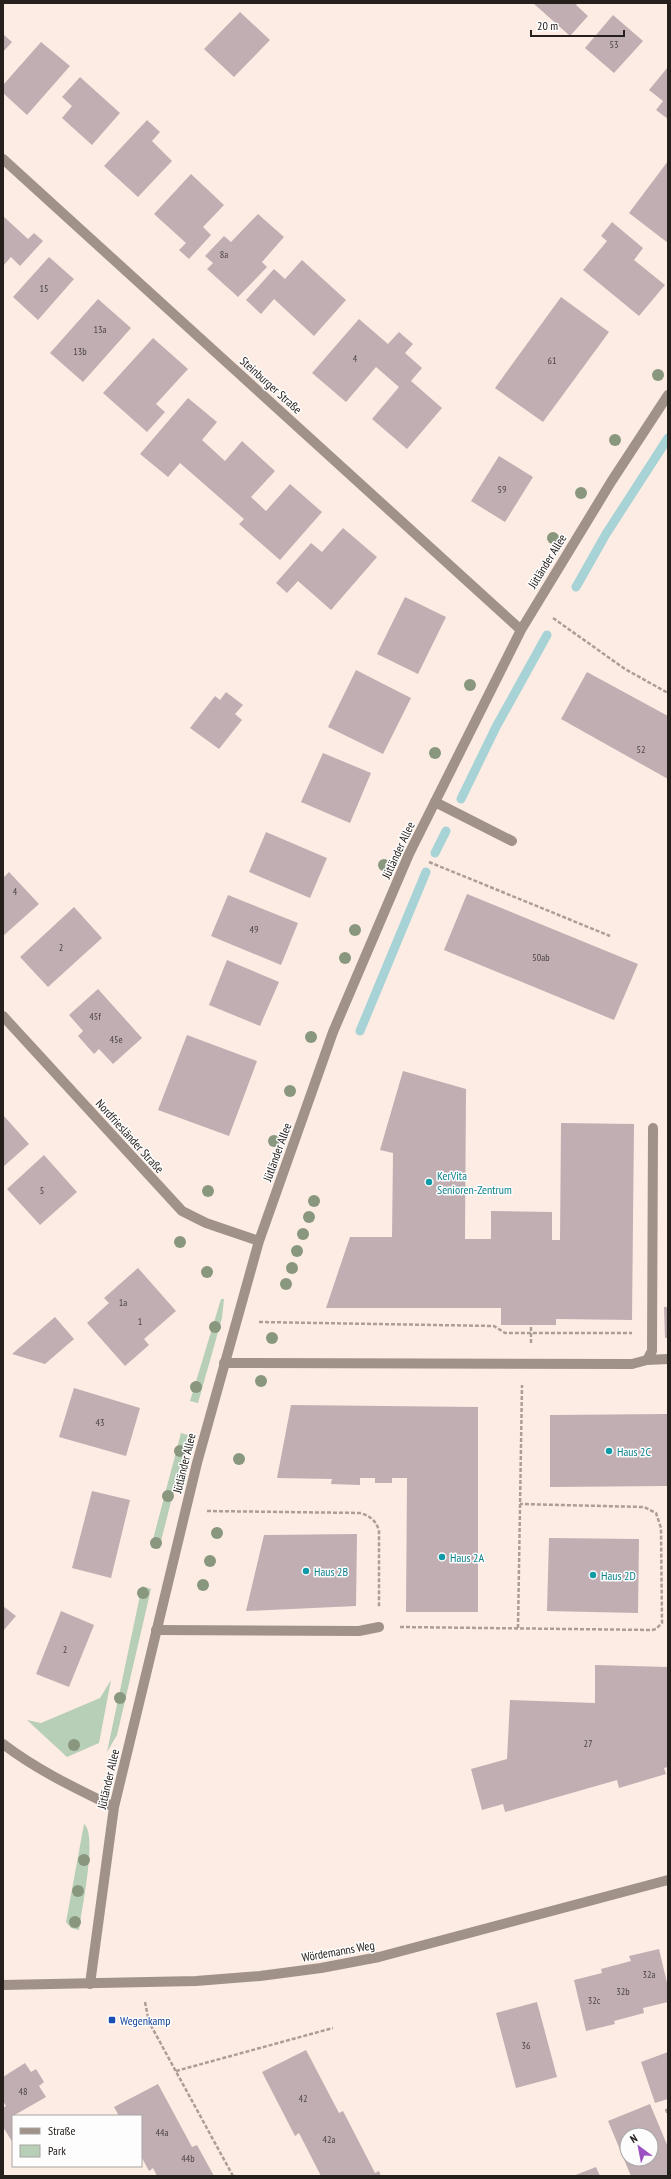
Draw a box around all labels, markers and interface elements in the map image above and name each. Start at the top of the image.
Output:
scale bar [531,12,624,38]
text: 20 m [537,18,558,33]
house number: 53 [610,38,619,51]
house number: 8a [220,248,228,261]
house number: 15 [40,282,49,295]
house number: 13a [94,323,107,336]
house number: 13b [73,345,87,358]
house number: 4 [353,352,358,365]
street label: Steinburger Straße [237,353,305,417]
house number: 61 [548,354,557,367]
house number: 59 [498,483,507,496]
street label: Jütländer Allee [524,531,570,592]
house number: 52 [637,743,646,756]
street label: Jütländer Allee [378,819,418,882]
house number: 4 [13,885,18,898]
house number: 49 [250,923,259,936]
house number: 2 [59,941,63,954]
house number: 50ab [532,951,550,964]
house number: 45f [89,1010,101,1023]
house number: 45e [109,1033,123,1046]
street label: Nordfriesländer Straße [93,1096,167,1176]
street label: Jütländer Allee [259,1121,294,1184]
place label: KerVita Senioren-Zentrum [437,1168,512,1197]
marker: KerVita Senioren-Zentrum [424,1177,434,1187]
house number: 5 [40,1184,44,1197]
house number: 1a [119,1296,127,1309]
house number: 1 [138,1315,142,1328]
house number: 43 [96,1416,105,1429]
street label: Jütländer Allee [169,1432,199,1495]
place label: Haus 2C [617,1444,651,1459]
marker: Haus 2C [604,1446,614,1456]
place label: Haus 2A [450,1550,484,1565]
marker: Haus 2A [437,1552,447,1562]
place label: Haus 2B [314,1564,348,1579]
marker: Haus 2B [301,1566,311,1576]
place label: Haus 2D [601,1568,636,1583]
marker: Haus 2D [588,1570,598,1580]
house number: 2 [63,1643,67,1656]
house number: 27 [584,1737,593,1750]
street label: Jütländer Allee [94,1748,122,1811]
street label: Wördemanns Weg [300,1937,376,1965]
house number: 32a [643,1968,656,1981]
house number: 32b [616,1985,630,1998]
house number: 32c [588,1994,601,2007]
place label: Wegenkamp [120,2013,170,2028]
marker: Wegenkamp [107,2015,117,2025]
house number: 36 [522,2039,531,2052]
house number: 48 [19,2085,28,2098]
house number: 42 [299,2092,308,2105]
legend [12,2115,142,2167]
text: Straße [48,2123,75,2138]
house number: 44a [156,2126,169,2139]
north arrow [619,2127,659,2167]
text: N [627,2131,640,2146]
house number: 42a [323,2133,336,2146]
text: Park [48,2143,66,2158]
house number: 44b [181,2152,195,2165]

